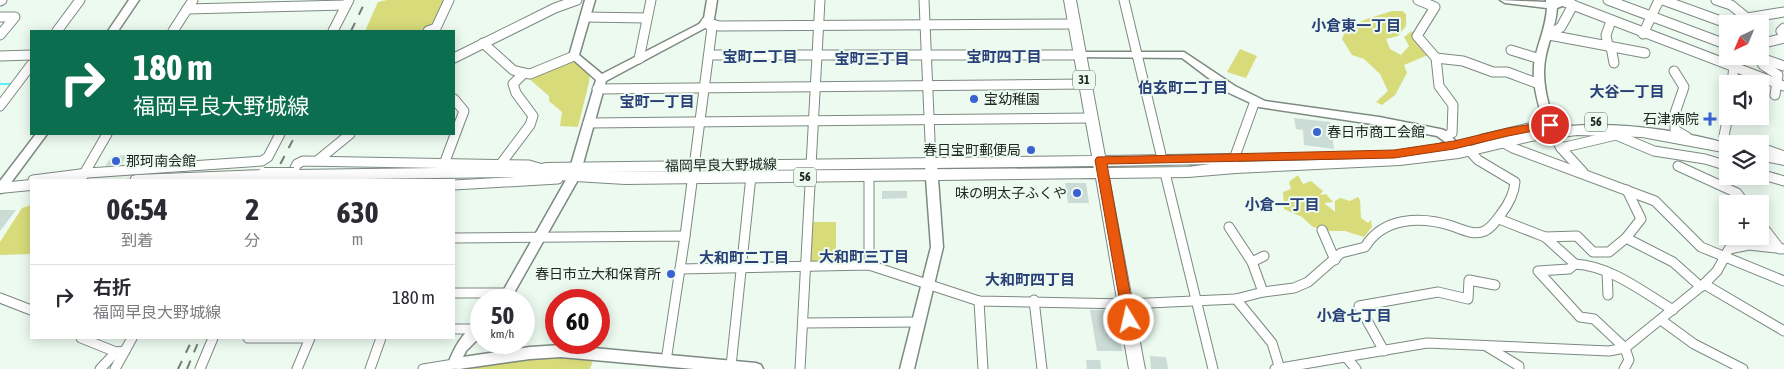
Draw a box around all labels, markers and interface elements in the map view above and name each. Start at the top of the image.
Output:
north arrow [1719,15,1769,65]
map controls [1719,15,1769,245]
district label: 小倉東一丁目 [1311,17,1401,34]
text: 180 m [133,47,212,87]
district label: 宝町二丁目 [722,48,798,65]
district label: 宝町四丁目 [966,48,1042,65]
icon: right [50,50,115,115]
district label: 宝町三丁目 [834,50,910,67]
road number: 31 [1073,70,1095,90]
button: sound [1719,75,1769,125]
district label: 伯玄町二丁目 [1138,79,1228,96]
district label: 大谷一丁目 [1589,83,1665,100]
place label: 宝幼稚園 [984,91,1040,107]
text: 福岡早良大野城線 [133,93,309,119]
district label: 宝町一丁目 [619,93,695,110]
marker: 宝幼稚園 [968,93,980,105]
pin [1529,104,1571,146]
icon: arrive [1536,111,1564,139]
place label: 石津病院 [1643,111,1699,127]
road number: 56 [1585,112,1607,132]
marker: 石津病院 [1703,112,1717,126]
place label: 春日市商工会館 [1327,124,1425,140]
marker: 春日市商工会館 [1311,126,1323,138]
button: layers [1719,135,1769,185]
place label: 春日宝町郵便局 [923,142,1021,158]
marker: 春日宝町郵便局 [1025,144,1037,156]
place label: 那珂南会館 [126,153,196,169]
marker: 那珂南会館 [110,155,122,167]
street label: 福岡早良大野城線 [665,156,777,174]
road number: 56 [794,168,816,186]
place label: 味の明太子ふくや [955,185,1067,201]
marker: 味の明太子ふくや [1071,187,1083,199]
text: 06:54 [106,192,168,226]
text: 2 [245,192,259,226]
text: 630 [336,195,379,229]
button: + [1719,195,1769,245]
district label: 小倉一丁目 [1244,196,1320,213]
text: m [352,230,363,248]
text: 到着 [121,231,153,249]
text: 分 [244,231,260,249]
district label: 大和町三丁目 [819,248,909,265]
district label: 大和町二丁目 [699,249,789,266]
place label: 春日市立大和保育所 [535,266,661,282]
marker: 春日市立大和保育所 [665,268,677,280]
district label: 大和町四丁目 [985,271,1075,288]
text: 右折 [93,276,131,298]
icon: right [50,283,78,311]
text: 180 m [392,286,435,308]
speed limit sign: 60 [545,289,610,354]
position arrow [1102,293,1154,345]
text: 50 [491,301,514,329]
text: 福岡早良大野城線 [93,303,221,321]
district label: 小倉七丁目 [1316,307,1392,324]
text: km/h [491,327,514,341]

